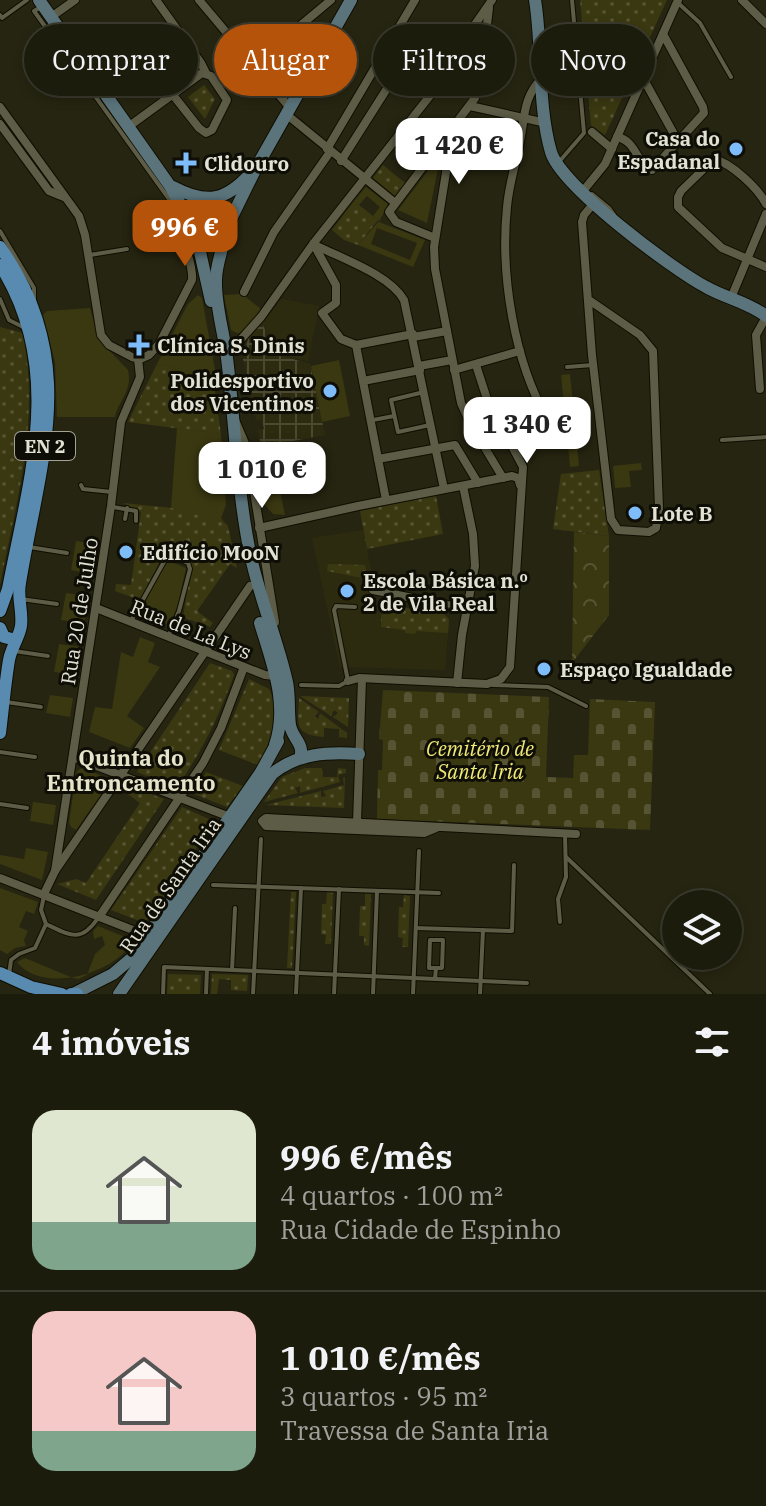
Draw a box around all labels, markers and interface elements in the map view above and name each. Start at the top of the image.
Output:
chip: Comprar [24,24,198,96]
chip: Alugar [214,24,357,96]
chip: Filtros [373,24,515,96]
chip: Novo [531,24,655,96]
pin: 1 420 € [385,118,533,186]
place label: Casa do Espadanal [617,125,720,175]
text: 1 420 € [414,127,504,161]
marker: Casa do Espadanal [727,140,745,158]
place label: Clidouro [204,150,289,177]
marker: Clidouro [175,152,197,174]
pin: 996 € [129,200,241,268]
text: 996 € [151,209,219,243]
place label: Clínica S. Dinis [157,332,305,359]
marker: Clínica S. Dinis [128,334,150,356]
place label: Polidesportivo dos Vicentinos [170,367,314,417]
marker: Polidesportivo dos Vicentinos [321,382,339,400]
pin: 1 340 € [453,397,601,465]
text: 1 340 € [482,406,572,440]
road number: EN 2 [15,432,75,460]
pin: 1 010 € [188,442,336,510]
text: 1 010 € [217,451,307,485]
place label: Lote B [651,500,713,527]
marker: Lote B [626,504,644,522]
street label: Rua 20 de Julho [54,535,104,687]
place label: Edifício MooN [142,539,280,566]
marker: Edifício MooN [117,543,135,561]
place label: Escola Básica n.º 2 de Vila Real [363,567,528,617]
marker: Escola Básica n.º 2 de Vila Real [338,582,356,600]
street label: Rua de La Lys [127,593,255,665]
place label: Espaço Igualdade [560,656,733,683]
marker: Espaço Igualdade [535,660,553,678]
park label: Cemitério de Santa Iria [426,735,534,785]
district label: Quinta do Entroncamento [46,743,216,797]
street label: Rua de Santa Iria [113,812,227,958]
map controls [662,890,742,970]
button: layers [662,890,742,970]
text: 4 imóveis [32,1020,191,1064]
icon: filters [690,1020,734,1064]
text: 996 €/mês [280,1134,453,1178]
icon: home [96,1142,192,1238]
text: 4 quartos · 100 m² [280,1178,503,1212]
text: Rua Cidade de Espinho [280,1212,561,1246]
text: 1 010 €/mês [280,1335,481,1379]
icon: home [96,1343,192,1439]
text: 3 quartos · 95 m² [280,1379,487,1413]
text: Travessa de Santa Iria [280,1413,549,1447]

